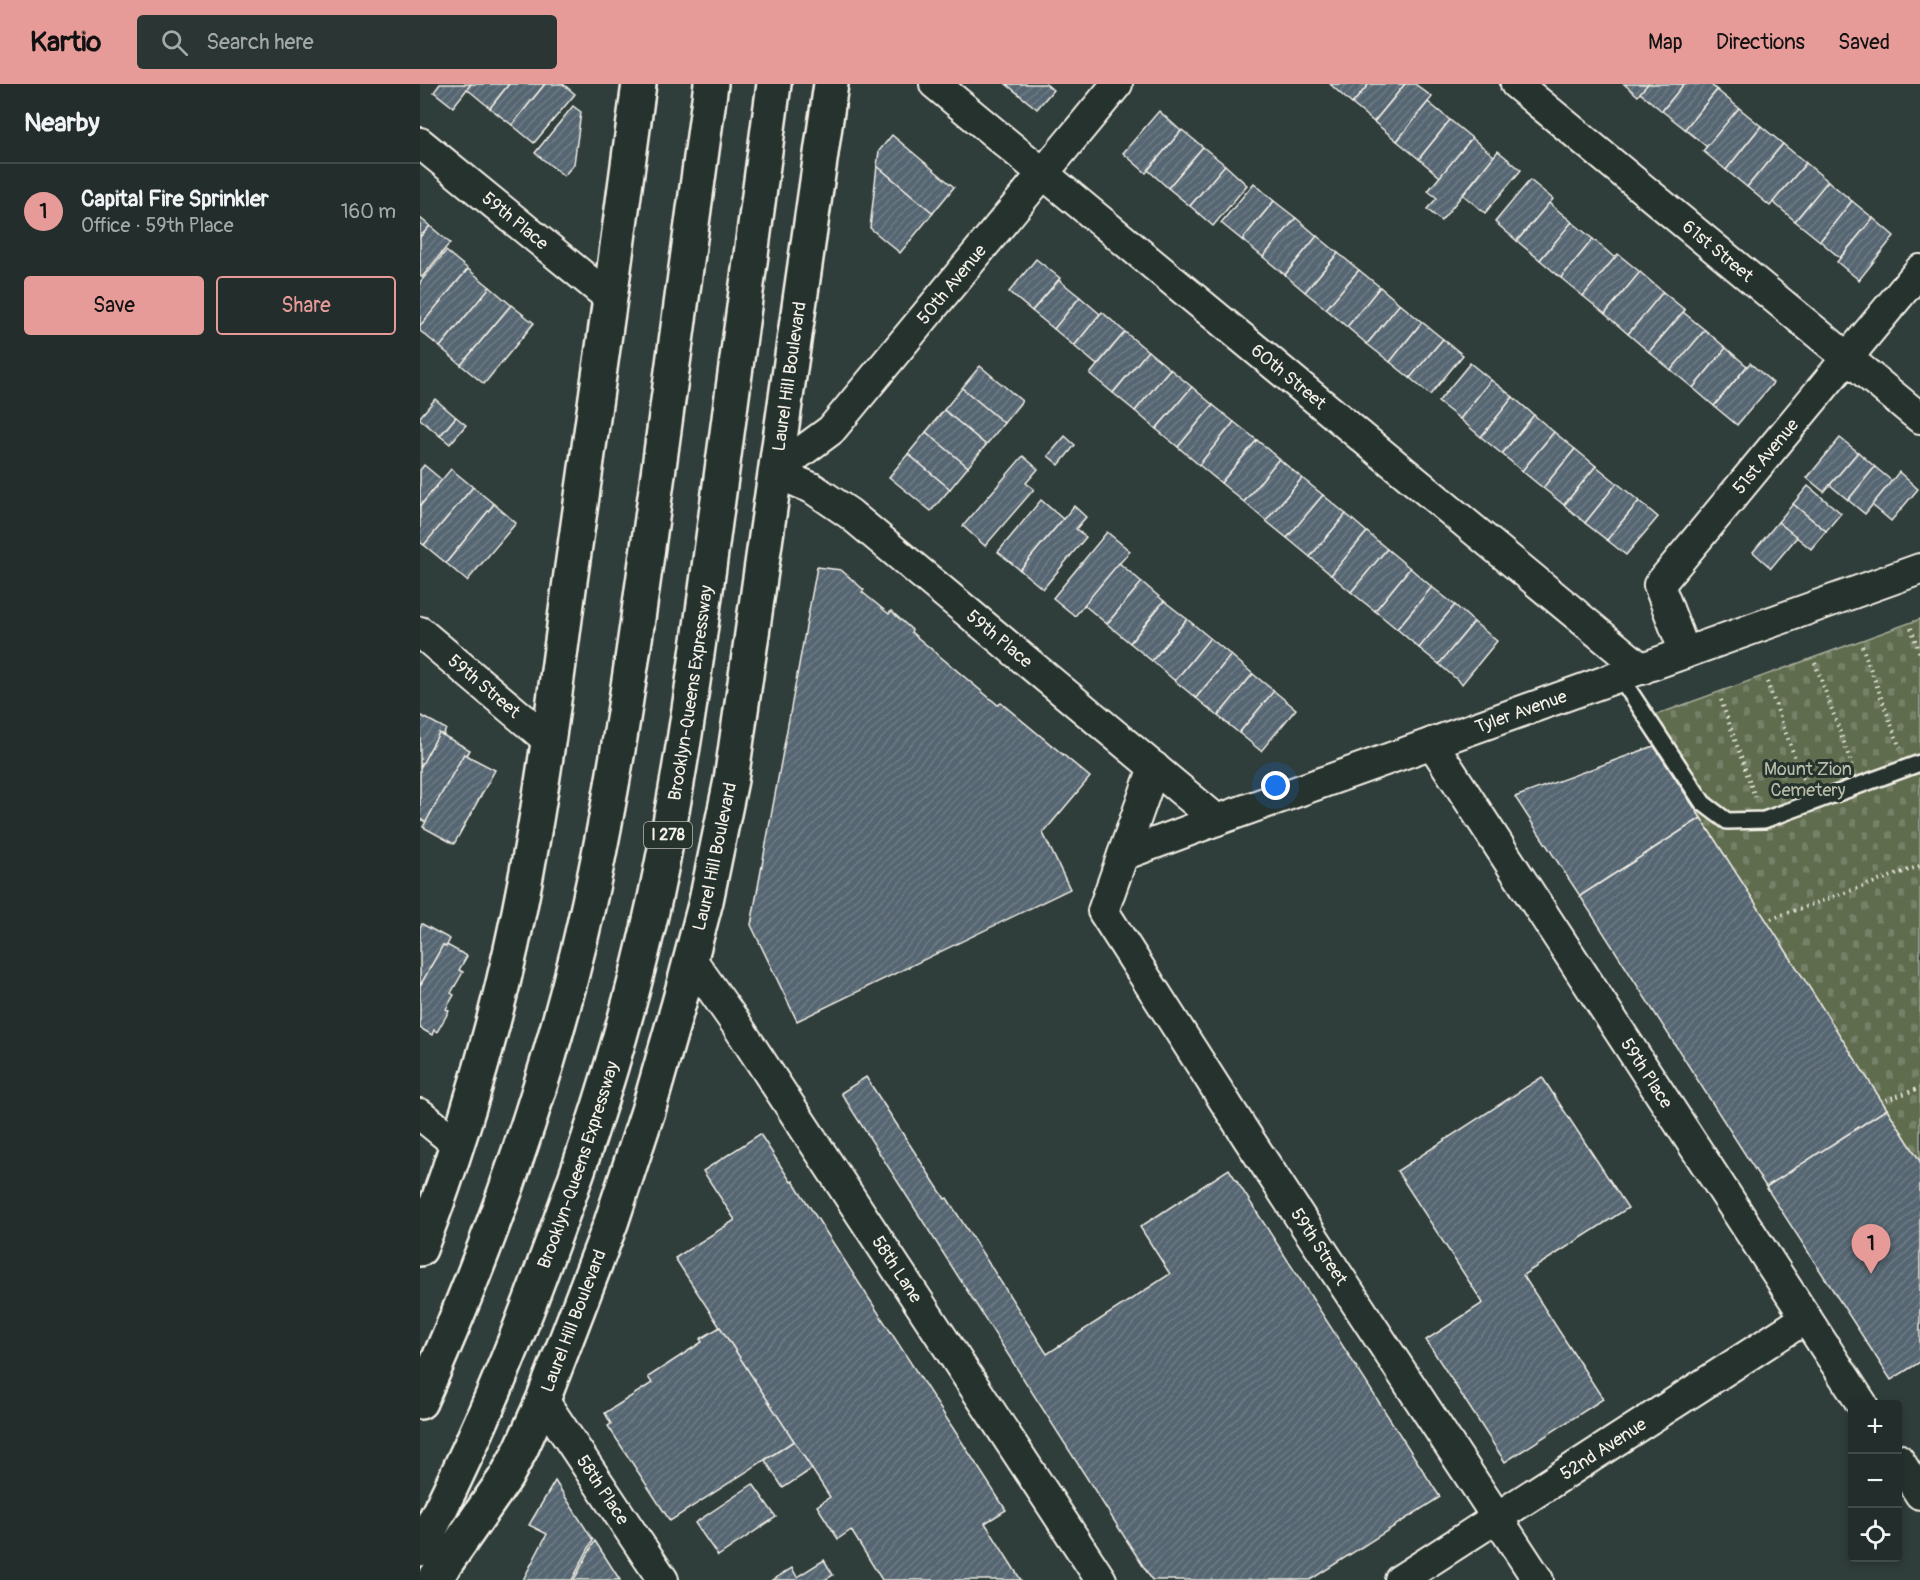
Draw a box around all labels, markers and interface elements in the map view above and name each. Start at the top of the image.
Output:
search box [137,15,557,69]
text: Kartio [30,25,101,60]
icon: search [158,26,191,59]
text: Search here [206,28,314,56]
text: Map [1648,29,1683,56]
text: Directions [1716,29,1805,56]
text: Saved [1838,29,1890,56]
text: Nearby [24,107,100,139]
text: Capital Fire Sprinkler [81,185,269,213]
street label: 59th Place [477,187,553,255]
text: 1 [40,199,47,224]
text: 160 m [341,199,396,224]
text: Office · 59th Place [81,213,234,238]
street label: 61st Street [1678,215,1759,288]
street label: 50th Avenue [912,239,991,329]
button: Save [24,276,204,335]
button: Share [216,276,396,335]
street label: Laurel Hill Boulevard [767,300,811,453]
street label: 60th Street [1246,339,1332,415]
street label: 51st Avenue [1728,414,1804,499]
street label: Brooklyn-Queens Expressway [663,584,718,802]
street label: 59th Place [962,604,1037,673]
street label: 59th Street [443,649,526,724]
street label: Tyler Avenue [1472,684,1570,738]
park label: Mount Zion Cemetery [1764,758,1852,802]
your location [1261,771,1290,800]
street label: Laurel Hill Boulevard [687,780,742,933]
road number: I 278 [644,822,692,848]
street label: 59th Place [1616,1034,1678,1113]
street label: Brooklyn-Queens Expressway [532,1058,624,1272]
street label: 59th Street [1286,1204,1353,1290]
pin: 1 [1852,1224,1890,1274]
street label: 58th Lane [867,1231,928,1307]
street label: Laurel Hill Boulevard [536,1246,611,1395]
map controls [1848,1400,1902,1562]
button: + [1848,1400,1902,1454]
street label: 52nd Avenue [1556,1412,1651,1485]
street label: 58th Place [571,1451,634,1529]
button: − [1848,1454,1902,1508]
button: locate [1848,1508,1902,1562]

